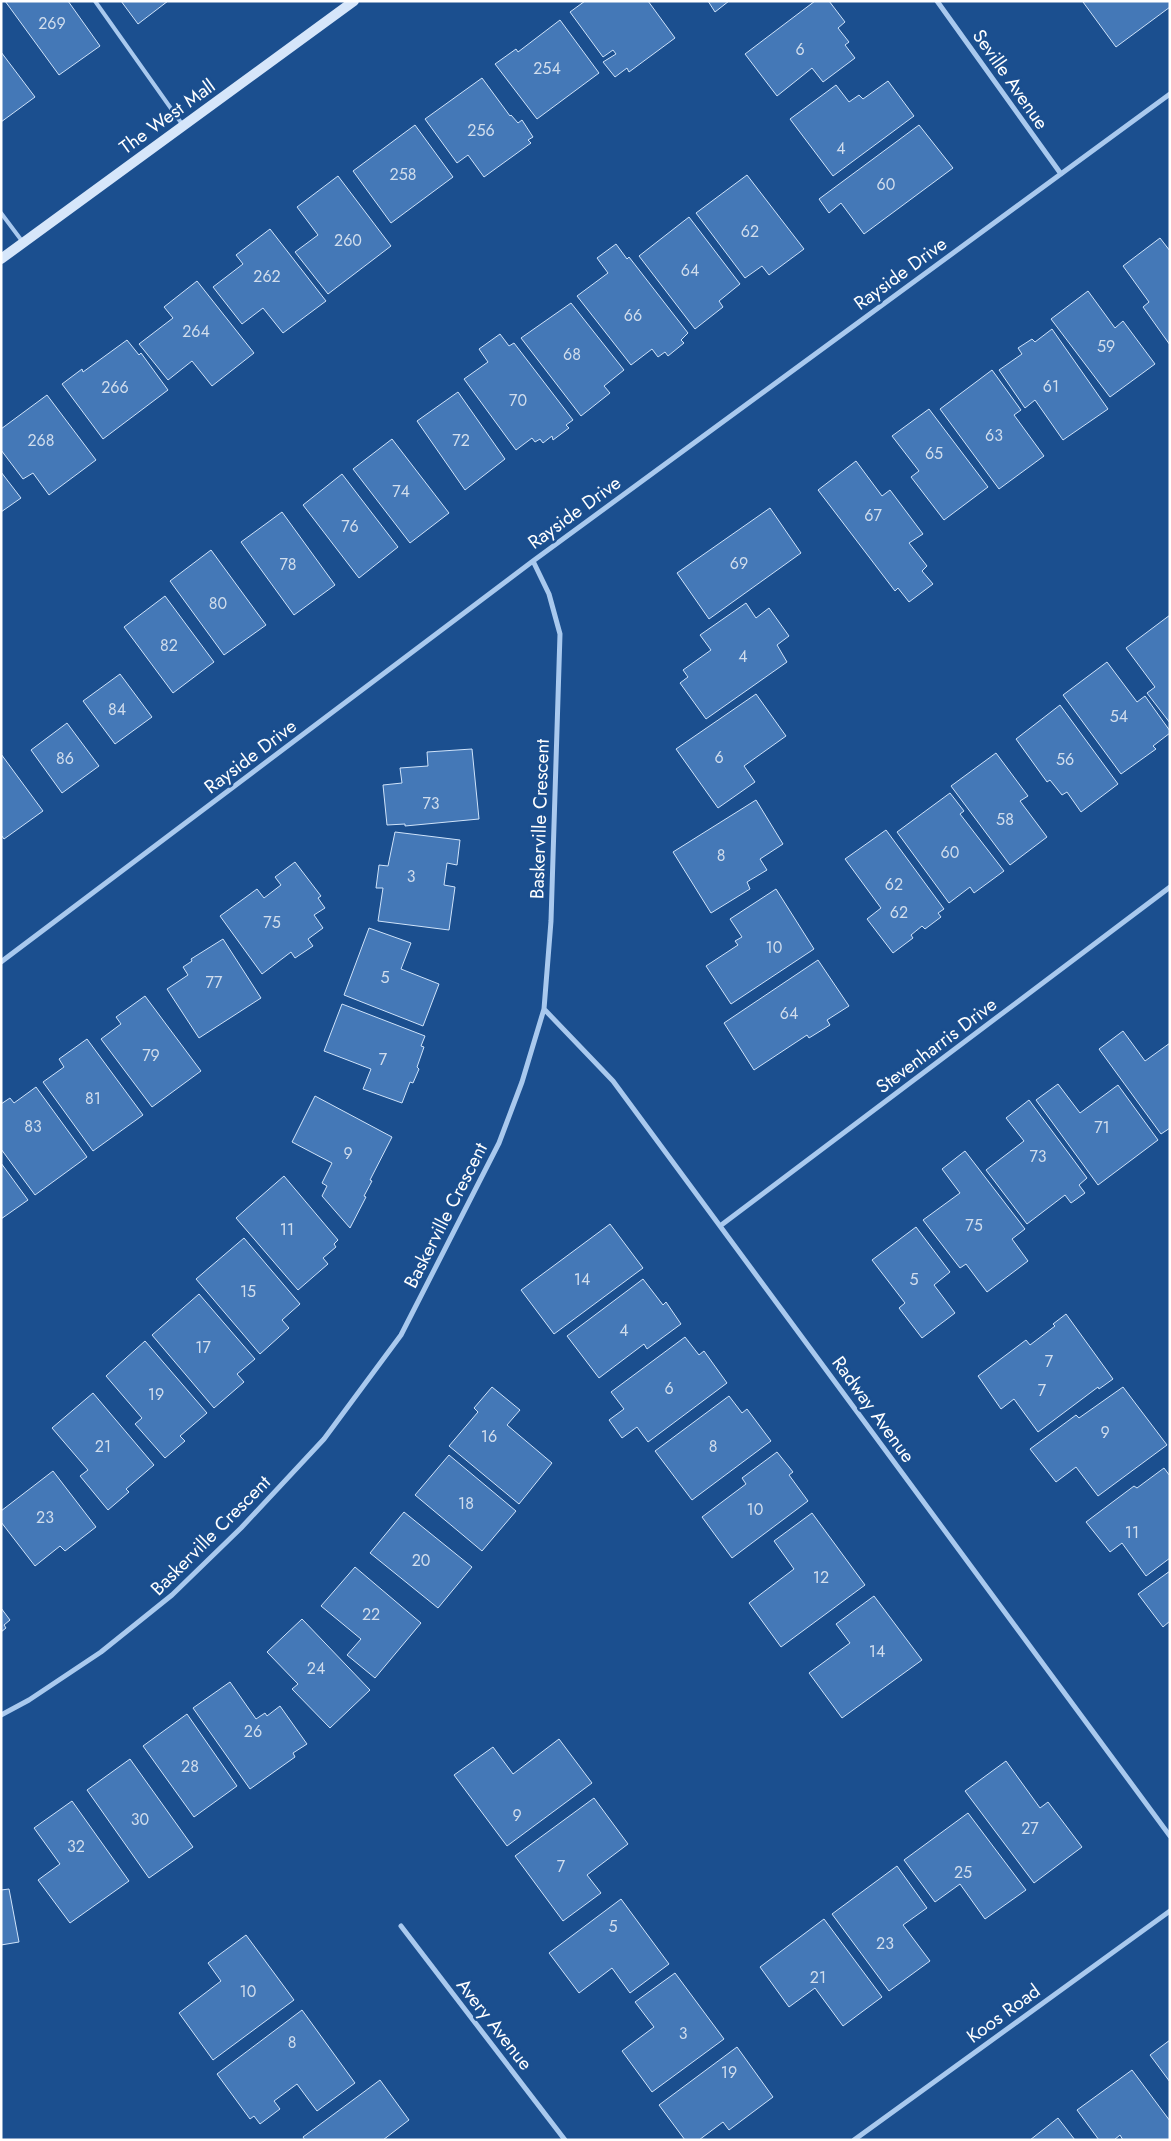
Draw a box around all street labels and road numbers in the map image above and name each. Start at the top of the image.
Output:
street label: Seville Avenue [966,24,1055,135]
street label: The West Mall [114,72,221,160]
street label: Rayside Drive [848,230,953,316]
street label: Rayside Drive [522,469,627,555]
street label: Rayside Drive [199,713,302,800]
street label: Baskerville Crescent [523,738,556,899]
street label: Stevenharris Drive [870,991,1002,1100]
street label: Baskerville Crescent [397,1137,494,1293]
street label: Radway Avenue [826,1350,922,1468]
street label: Baskerville Crescent [144,1469,277,1601]
street label: Avery Avenue [450,1973,539,2076]
street label: Koos Road [961,1977,1046,2049]

